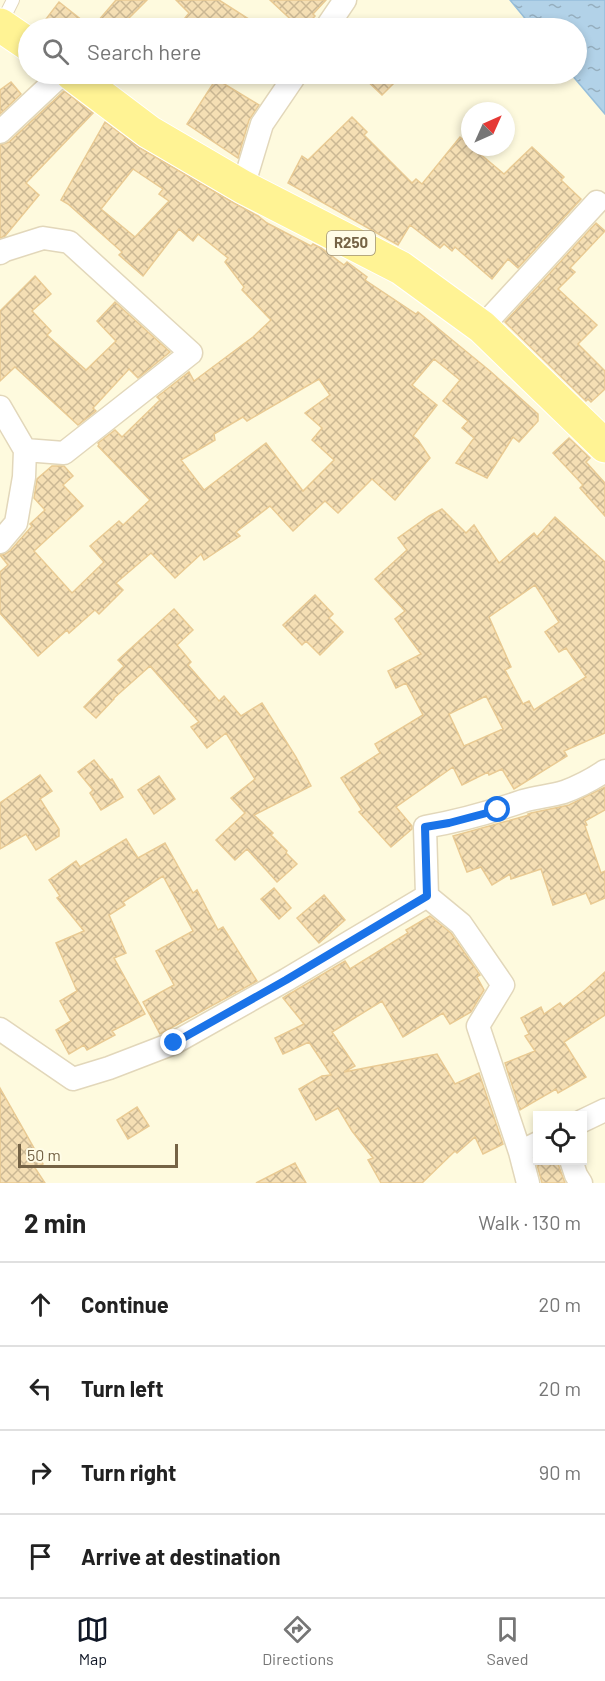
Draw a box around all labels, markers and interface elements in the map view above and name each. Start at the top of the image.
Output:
search box [18,18,587,84]
icon: search [39,35,72,68]
text: Search here [87,38,201,64]
north arrow [461,102,515,156]
road number: R250 [327,231,375,255]
route start [484,796,510,822]
route end [160,1029,186,1055]
map controls [533,1111,587,1165]
button: locate [533,1111,587,1165]
scale bar [18,1141,178,1168]
text: 50 m [27,1145,61,1164]
text: 2 min [24,1207,86,1238]
text: Walk · 130 m [478,1210,581,1234]
icon: ahead [24,1288,57,1321]
text: Continue [81,1291,169,1317]
text: 20 m [538,1292,581,1316]
icon: left [24,1372,57,1405]
text: Turn left [81,1375,164,1401]
text: 20 m [538,1376,581,1400]
icon: right [24,1456,57,1489]
text: Turn right [81,1459,176,1485]
text: 90 m [539,1460,581,1484]
icon: arrive [24,1540,57,1573]
text: Arrive at destination [81,1543,280,1569]
tab: Map [76,1613,109,1668]
tab: Directions [262,1613,334,1668]
tab: Saved [487,1613,529,1668]

